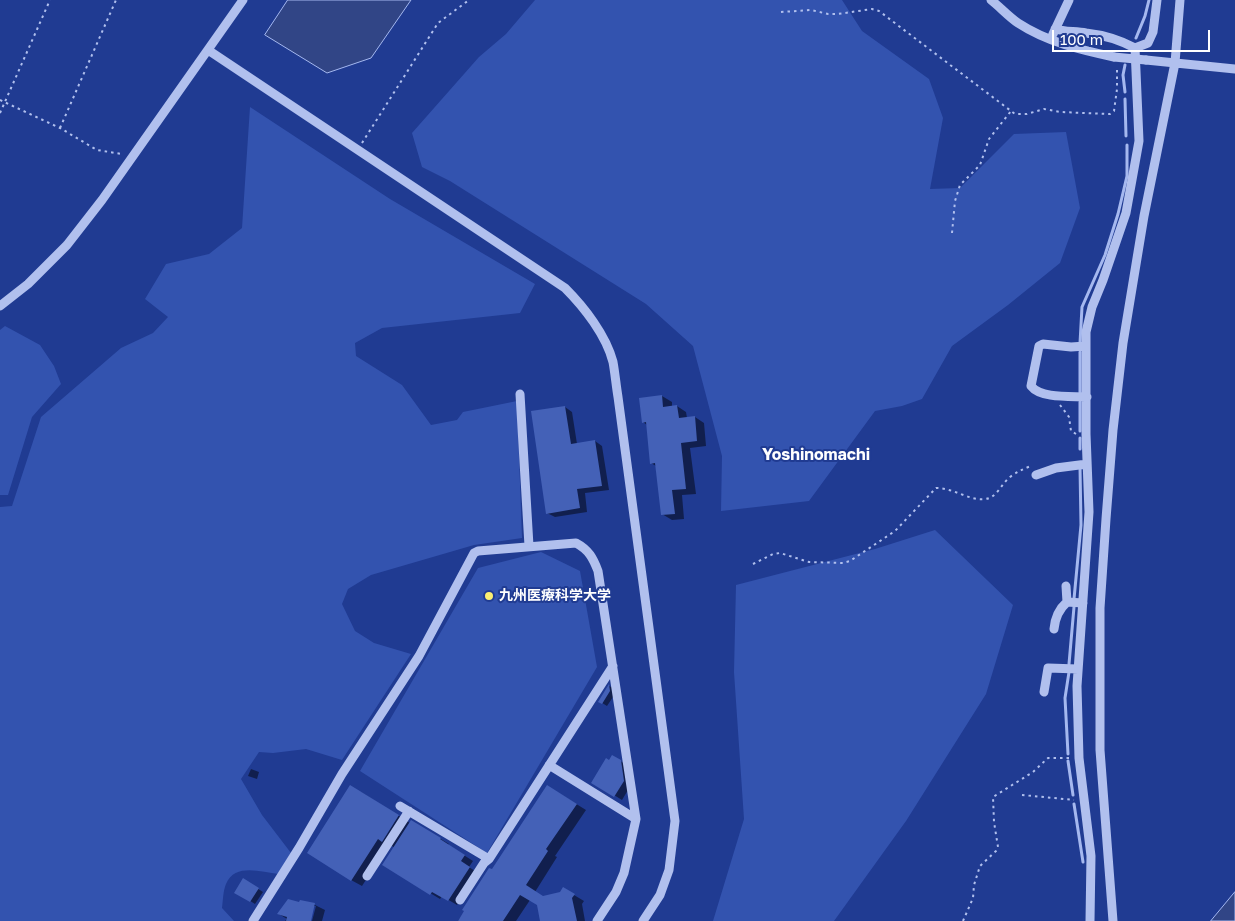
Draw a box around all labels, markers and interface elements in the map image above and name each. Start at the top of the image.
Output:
scale bar [1055,20,1212,52]
text: 100 m [1060,30,1103,48]
district label: Yoshinomachi [762,445,870,465]
place label: 九州医療科学大学 [499,588,611,604]
marker: 九州医療科学大学 [483,590,495,602]

